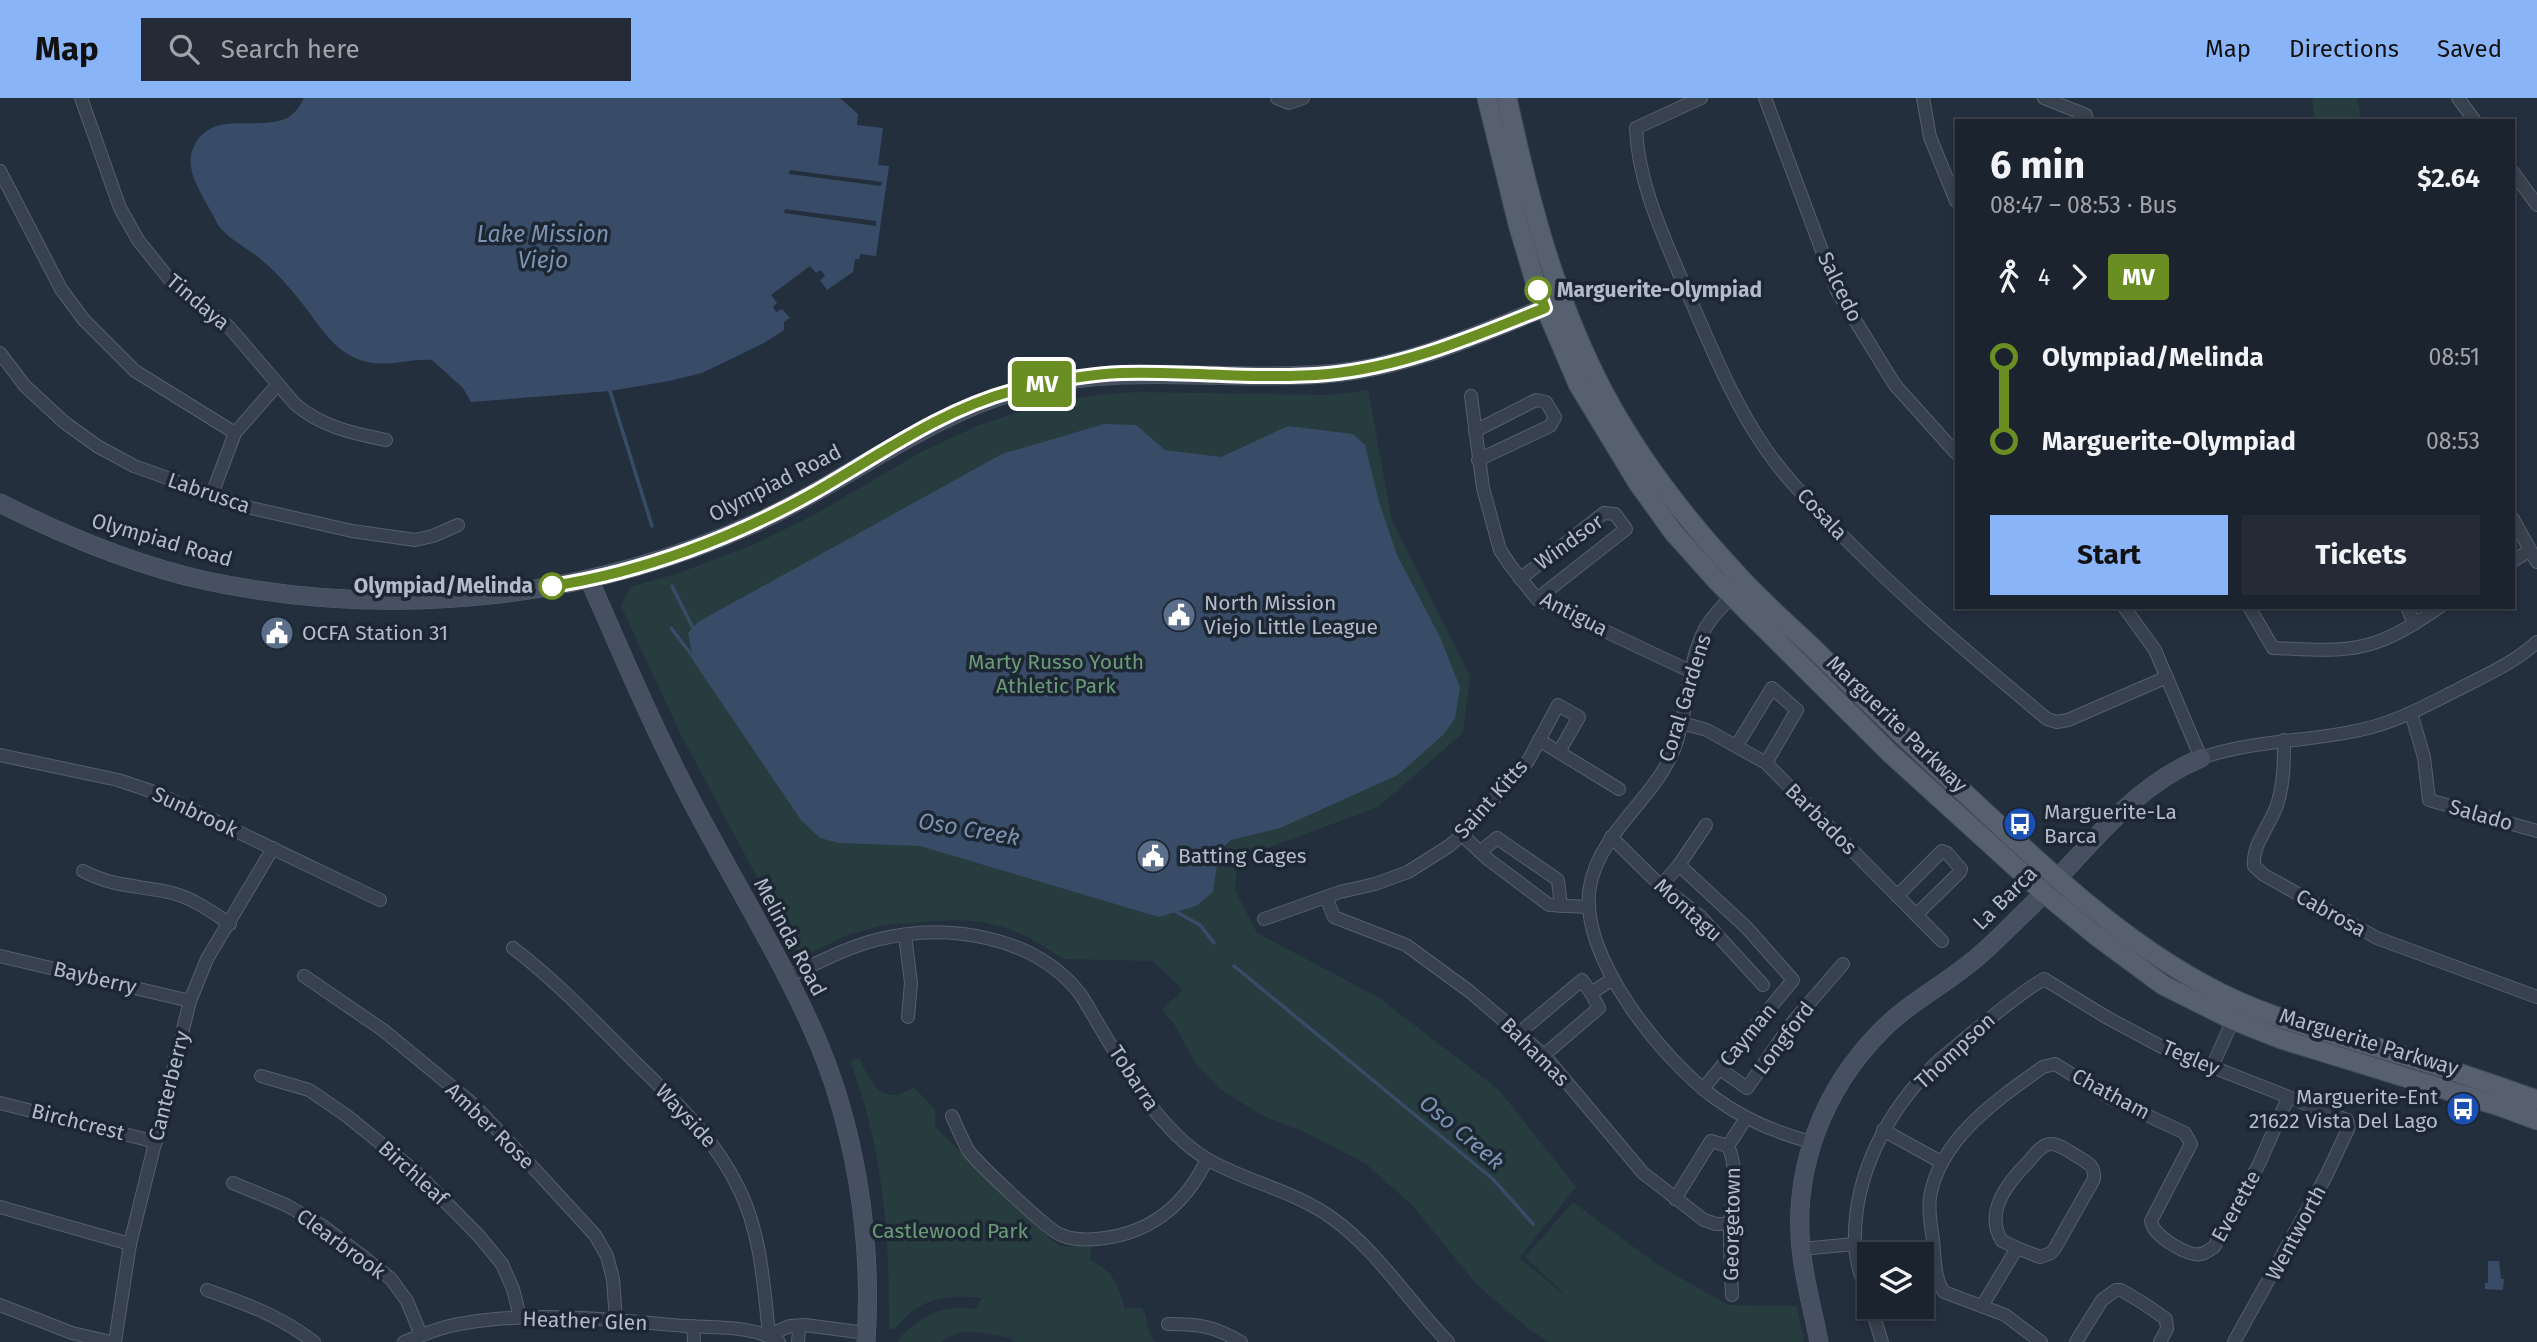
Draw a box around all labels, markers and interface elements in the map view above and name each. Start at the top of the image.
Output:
search box [141,18,631,81]
text: Map [35,29,99,69]
icon: search [165,30,203,68]
text: Search here [221,34,360,65]
text: Map [2205,35,2251,63]
text: Directions [2289,35,2399,63]
text: Saved [2437,35,2502,63]
text: 6 min [1990,142,2085,188]
text: $2.64 [2417,163,2480,194]
text: 08:47 – 08:53 · Bus [1990,191,2177,219]
water label: Lake Mission Viejo [477,220,609,274]
street label: Salcedo [1812,248,1868,326]
icon: walk [1990,258,2028,296]
icon: forward [2060,258,2098,296]
text: 4 [2038,263,2050,291]
text: MV [2122,263,2155,291]
street label: Tindaya [161,268,235,336]
marker: Marguerite-Olympiad [1525,277,1551,303]
place label: Marguerite-Olympiad [1557,277,1762,303]
text: Olympiad/Melinda [2042,342,2264,373]
text: 08:51 [2429,343,2480,371]
line badge: MV [1010,361,1074,407]
text: MV [1026,370,1058,398]
text: Marguerite-Olympiad [2042,426,2296,457]
text: 08:53 [2426,427,2480,455]
street label: Olympiad Road [704,438,846,528]
street label: Labrusca [164,467,254,519]
street label: Cosala [1791,483,1853,545]
street label: Olympiad Road [89,507,235,573]
street label: Windsor [1530,508,1608,576]
button: Start [1990,515,2228,595]
button: Tickets [2242,515,2480,595]
place label: Olympiad/Melinda [354,573,533,599]
marker: Olympiad/Melinda [539,573,565,599]
street label: Antigua [1536,586,1612,642]
place label: North Mission Viejo Little League [1204,590,1378,640]
public building icon: North Mission Viejo Little League [1160,596,1198,634]
public building icon: OCFA Station 31 [258,614,296,652]
place label: OCFA Station 31 [302,620,448,646]
street label: Coral Gardens [1653,631,1717,765]
park label: Marty Russo Youth Athletic Park [968,649,1144,699]
street label: Marguerite Parkway [1821,650,1973,798]
street label: Saint Kitts [1449,754,1533,844]
street label: Barbados [1780,778,1862,860]
street label: Sunbrook [148,781,242,843]
street label: Salado [2446,794,2516,836]
place label: Marguerite-La Barca [2044,799,2177,849]
bus stop icon: Marguerite-La Barca [2001,805,2039,843]
water label: Oso Creek [916,806,1022,852]
public building icon: Batting Cages [1134,837,1172,875]
place label: Batting Cages [1178,843,1307,869]
street label: La Barca [1967,860,2043,936]
street label: Melinda Road [748,873,832,1001]
street label: Montagu [1649,873,1727,947]
street label: Cabrosa [2291,883,2371,943]
street label: Bayberry [51,956,140,1000]
street label: Longford [1748,996,1820,1080]
street label: Cayman [1714,998,1782,1072]
street label: Marguerite Parkway [2276,1002,2462,1082]
street label: Thompson [1909,1007,2001,1095]
street label: Bahamas [1495,1012,1575,1092]
street label: Canterberry [143,1028,195,1144]
street label: Tegley [2158,1034,2224,1082]
street label: Tobarra [1103,1040,1165,1116]
street label: Chatham [2068,1063,2154,1125]
street label: Amber Rose [440,1077,540,1175]
street label: Wayside [650,1079,722,1153]
place label: Marguerite-Ent 21622 Vista Del Lago [2249,1084,2438,1134]
water label: Oso Creek [1414,1088,1510,1176]
bus stop icon: Marguerite-Ent 21622 Vista Del Lago [2444,1090,2482,1128]
street label: Birchcrest [29,1098,128,1146]
street label: Birchleaf [373,1135,454,1212]
street label: Everette [2206,1166,2266,1246]
street label: Georgetown [1718,1167,1746,1281]
street label: Wentworth [2260,1181,2332,1285]
street label: Clearbrook [291,1203,391,1285]
park label: Castlewood Park [872,1218,1028,1244]
map controls [1857,1242,1934,1319]
button: layers [1857,1242,1934,1319]
street label: Heather Glen [522,1306,648,1336]

